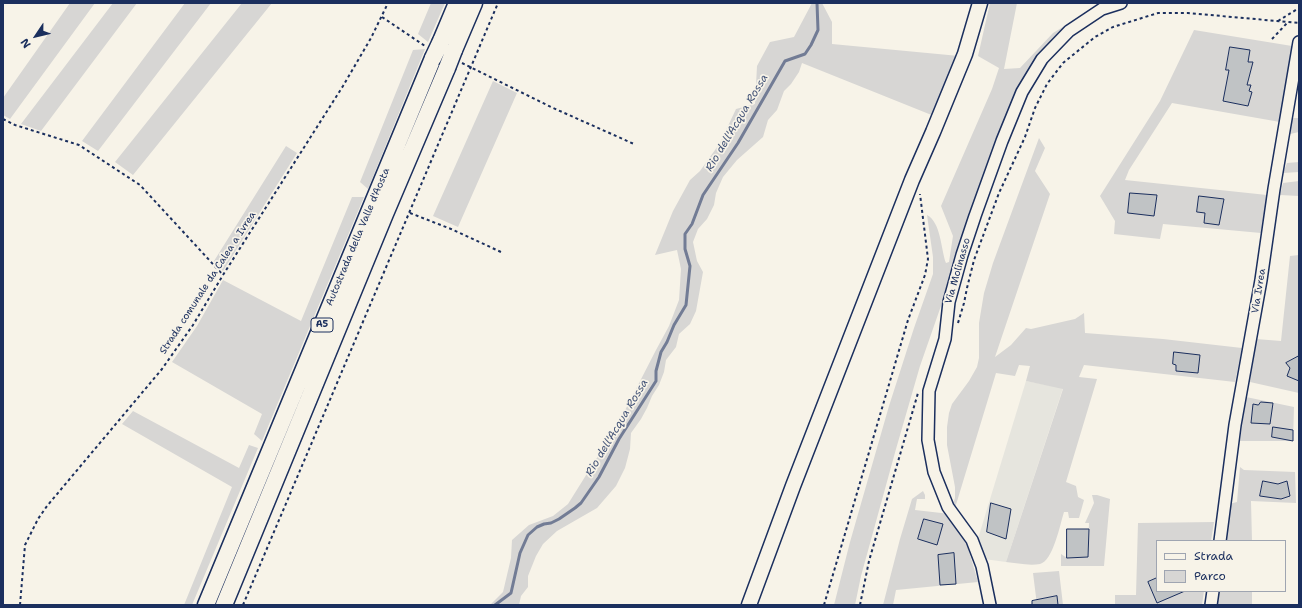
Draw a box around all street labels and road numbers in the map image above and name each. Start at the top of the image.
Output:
street label: Autostrada della Valle d'Aosta [323,166,393,308]
street label: Strada comunale da Calea a Ivrea [157,209,259,357]
street label: Via Molinasso [943,237,973,305]
street label: Via Ivrea [1250,268,1268,314]
road number: A5 [311,318,333,332]

